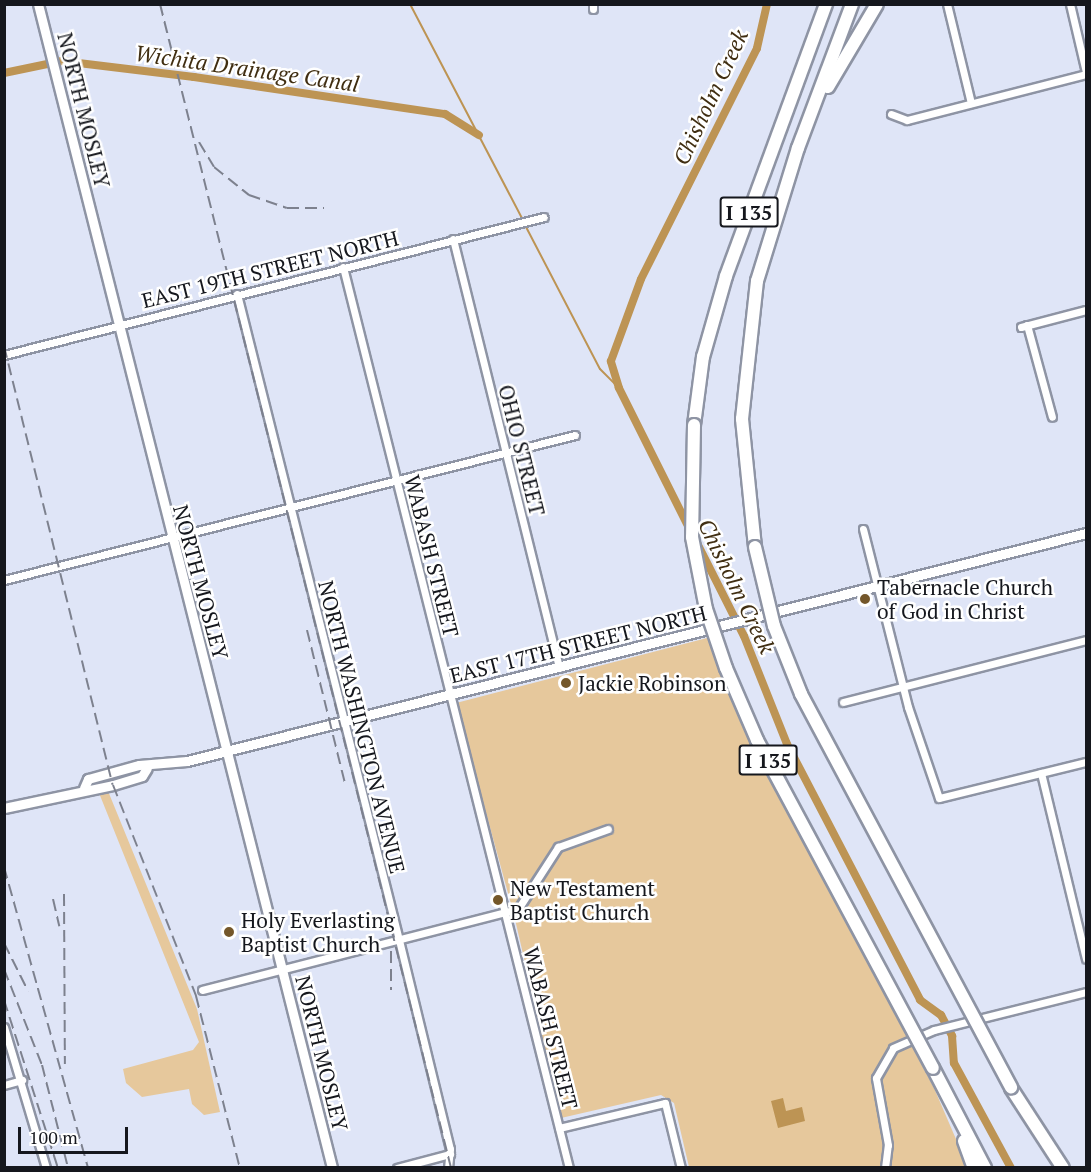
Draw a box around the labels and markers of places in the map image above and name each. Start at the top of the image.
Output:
place label: Tabernacle Church of God in Christ [877,574,1053,624]
marker: Tabernacle Church of God in Christ [858,592,872,606]
place label: Jackie Robinson [578,670,726,696]
marker: Jackie Robinson [559,676,573,690]
place label: New Testament Baptist Church [510,875,655,925]
marker: New Testament Baptist Church [491,893,505,907]
place label: Holy Everlasting Baptist Church [241,907,395,957]
marker: Holy Everlasting Baptist Church [222,925,236,939]

